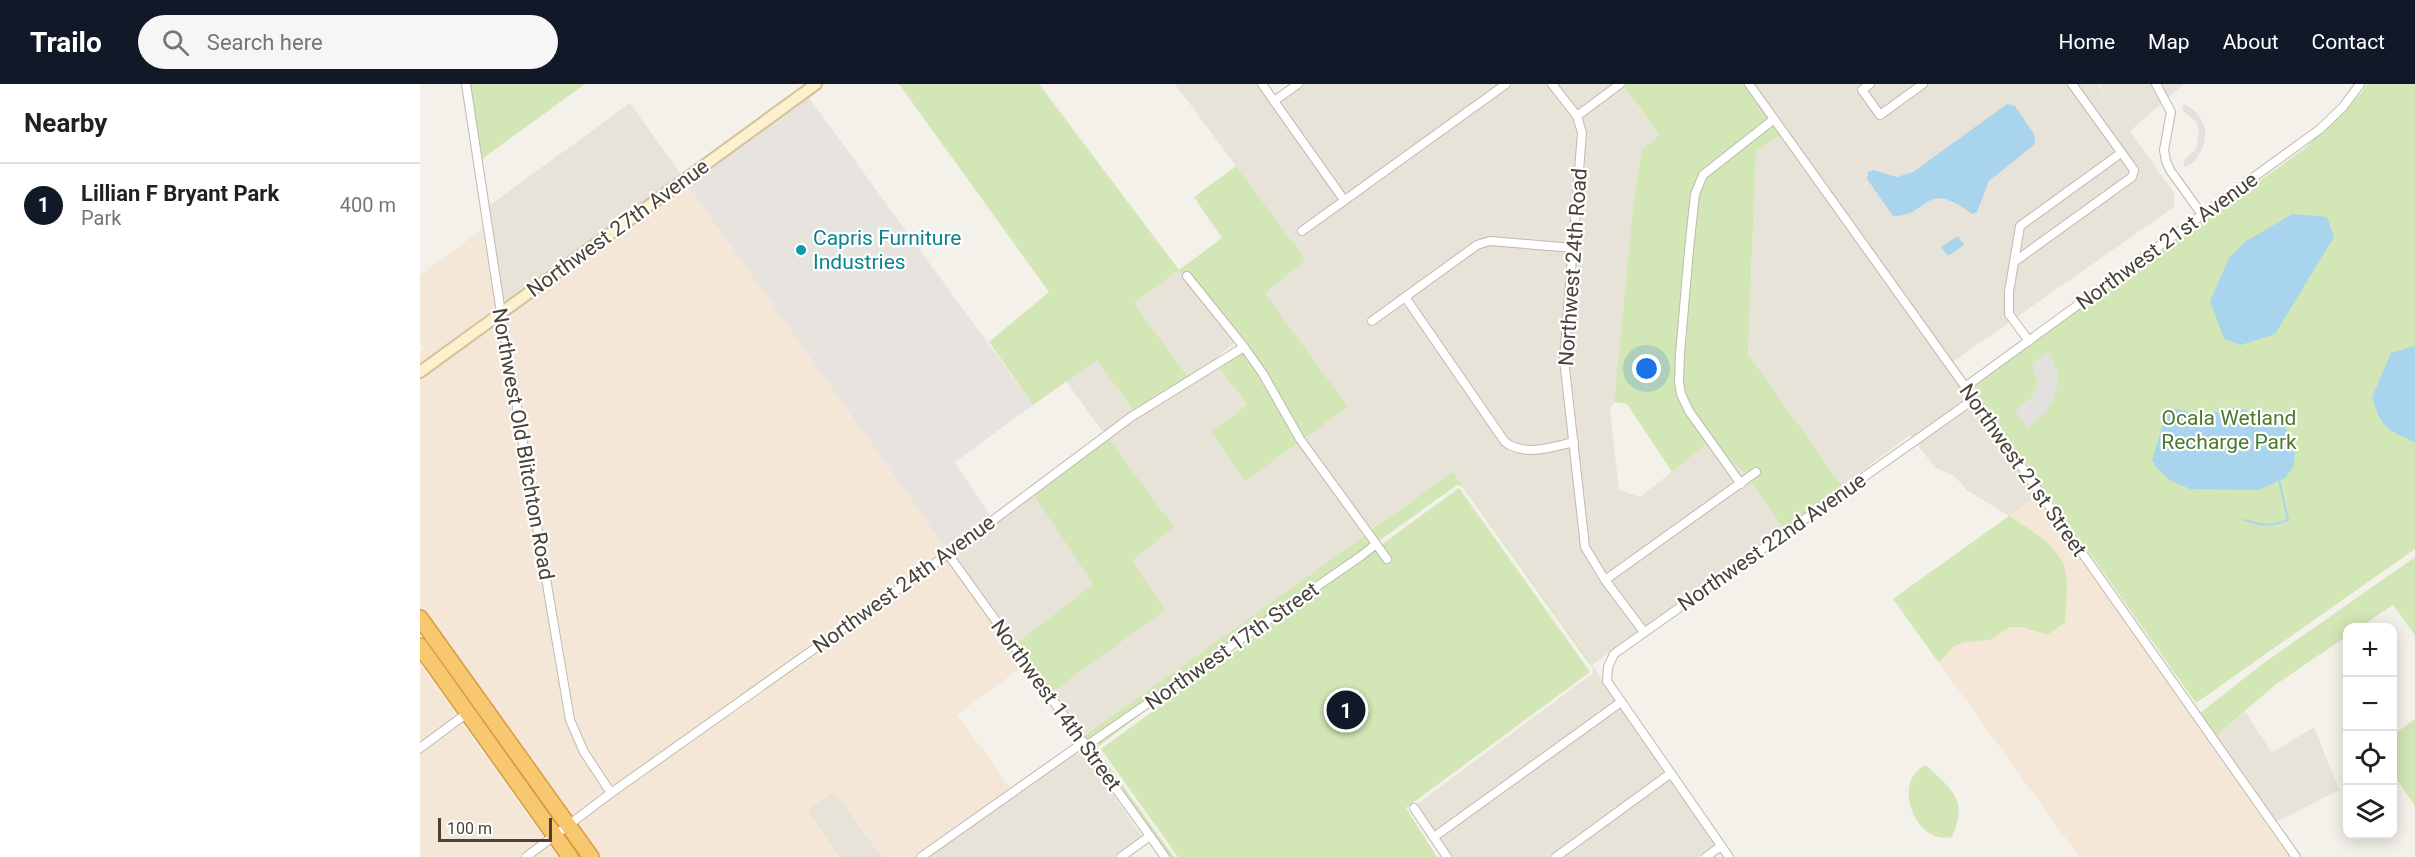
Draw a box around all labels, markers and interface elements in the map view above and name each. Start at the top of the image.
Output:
search box [138,15,558,69]
text: Trailo [30,26,102,59]
icon: search [159,26,192,59]
text: Search here [207,30,323,55]
text: Home [2059,30,2115,54]
text: Map [2148,30,2190,54]
text: About [2223,30,2279,54]
text: Contact [2312,30,2385,54]
text: Nearby [24,108,107,138]
street label: Northwest 27th Avenue [522,154,714,302]
street label: Northwest 24th Road [1554,167,1592,367]
street label: Northwest 21st Avenue [2072,167,2262,315]
text: Lillian F Bryant Park [81,181,279,206]
text: 1 [38,193,49,217]
text: 400 m [340,193,396,217]
text: Park [81,206,121,230]
place label: Capris Furniture Industries [813,226,961,274]
marker: Capris Furniture Industries [794,243,808,257]
street label: Northwest Old Blitchton Road [487,306,559,582]
your location [1632,354,1661,383]
street label: Northwest 21st Street [1954,379,2092,561]
park label: Ocala Wetland Recharge Park [2161,406,2297,454]
street label: Northwest 22nd Avenue [1673,468,1871,616]
street label: Northwest 24th Avenue [808,510,1000,658]
street label: Northwest 17th Street [1141,577,1323,715]
street label: Northwest 14th Street [986,615,1126,795]
map controls [2343,623,2397,839]
button: + [2343,623,2397,677]
button: − [2343,677,2397,731]
pin: 1 [1326,688,1366,732]
button: locate [2343,731,2397,785]
button: layers [2343,785,2397,839]
scale bar [438,815,552,842]
text: 100 m [447,819,492,838]

